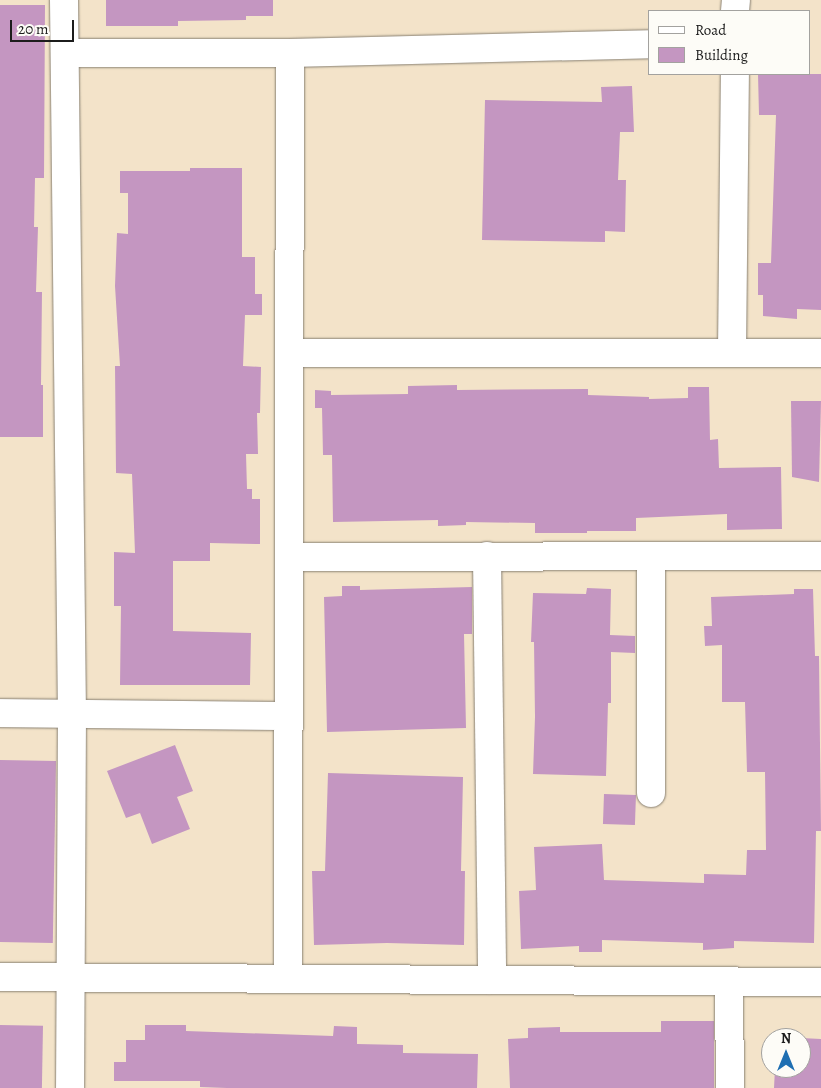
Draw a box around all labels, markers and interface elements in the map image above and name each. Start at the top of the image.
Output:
scale bar [12,10,76,42]
legend [648,10,811,75]
text: 20 m [18,19,49,39]
text: Road [695,20,726,40]
text: Building [695,45,748,65]
north arrow [761,1028,811,1078]
text: N [781,1029,791,1048]

